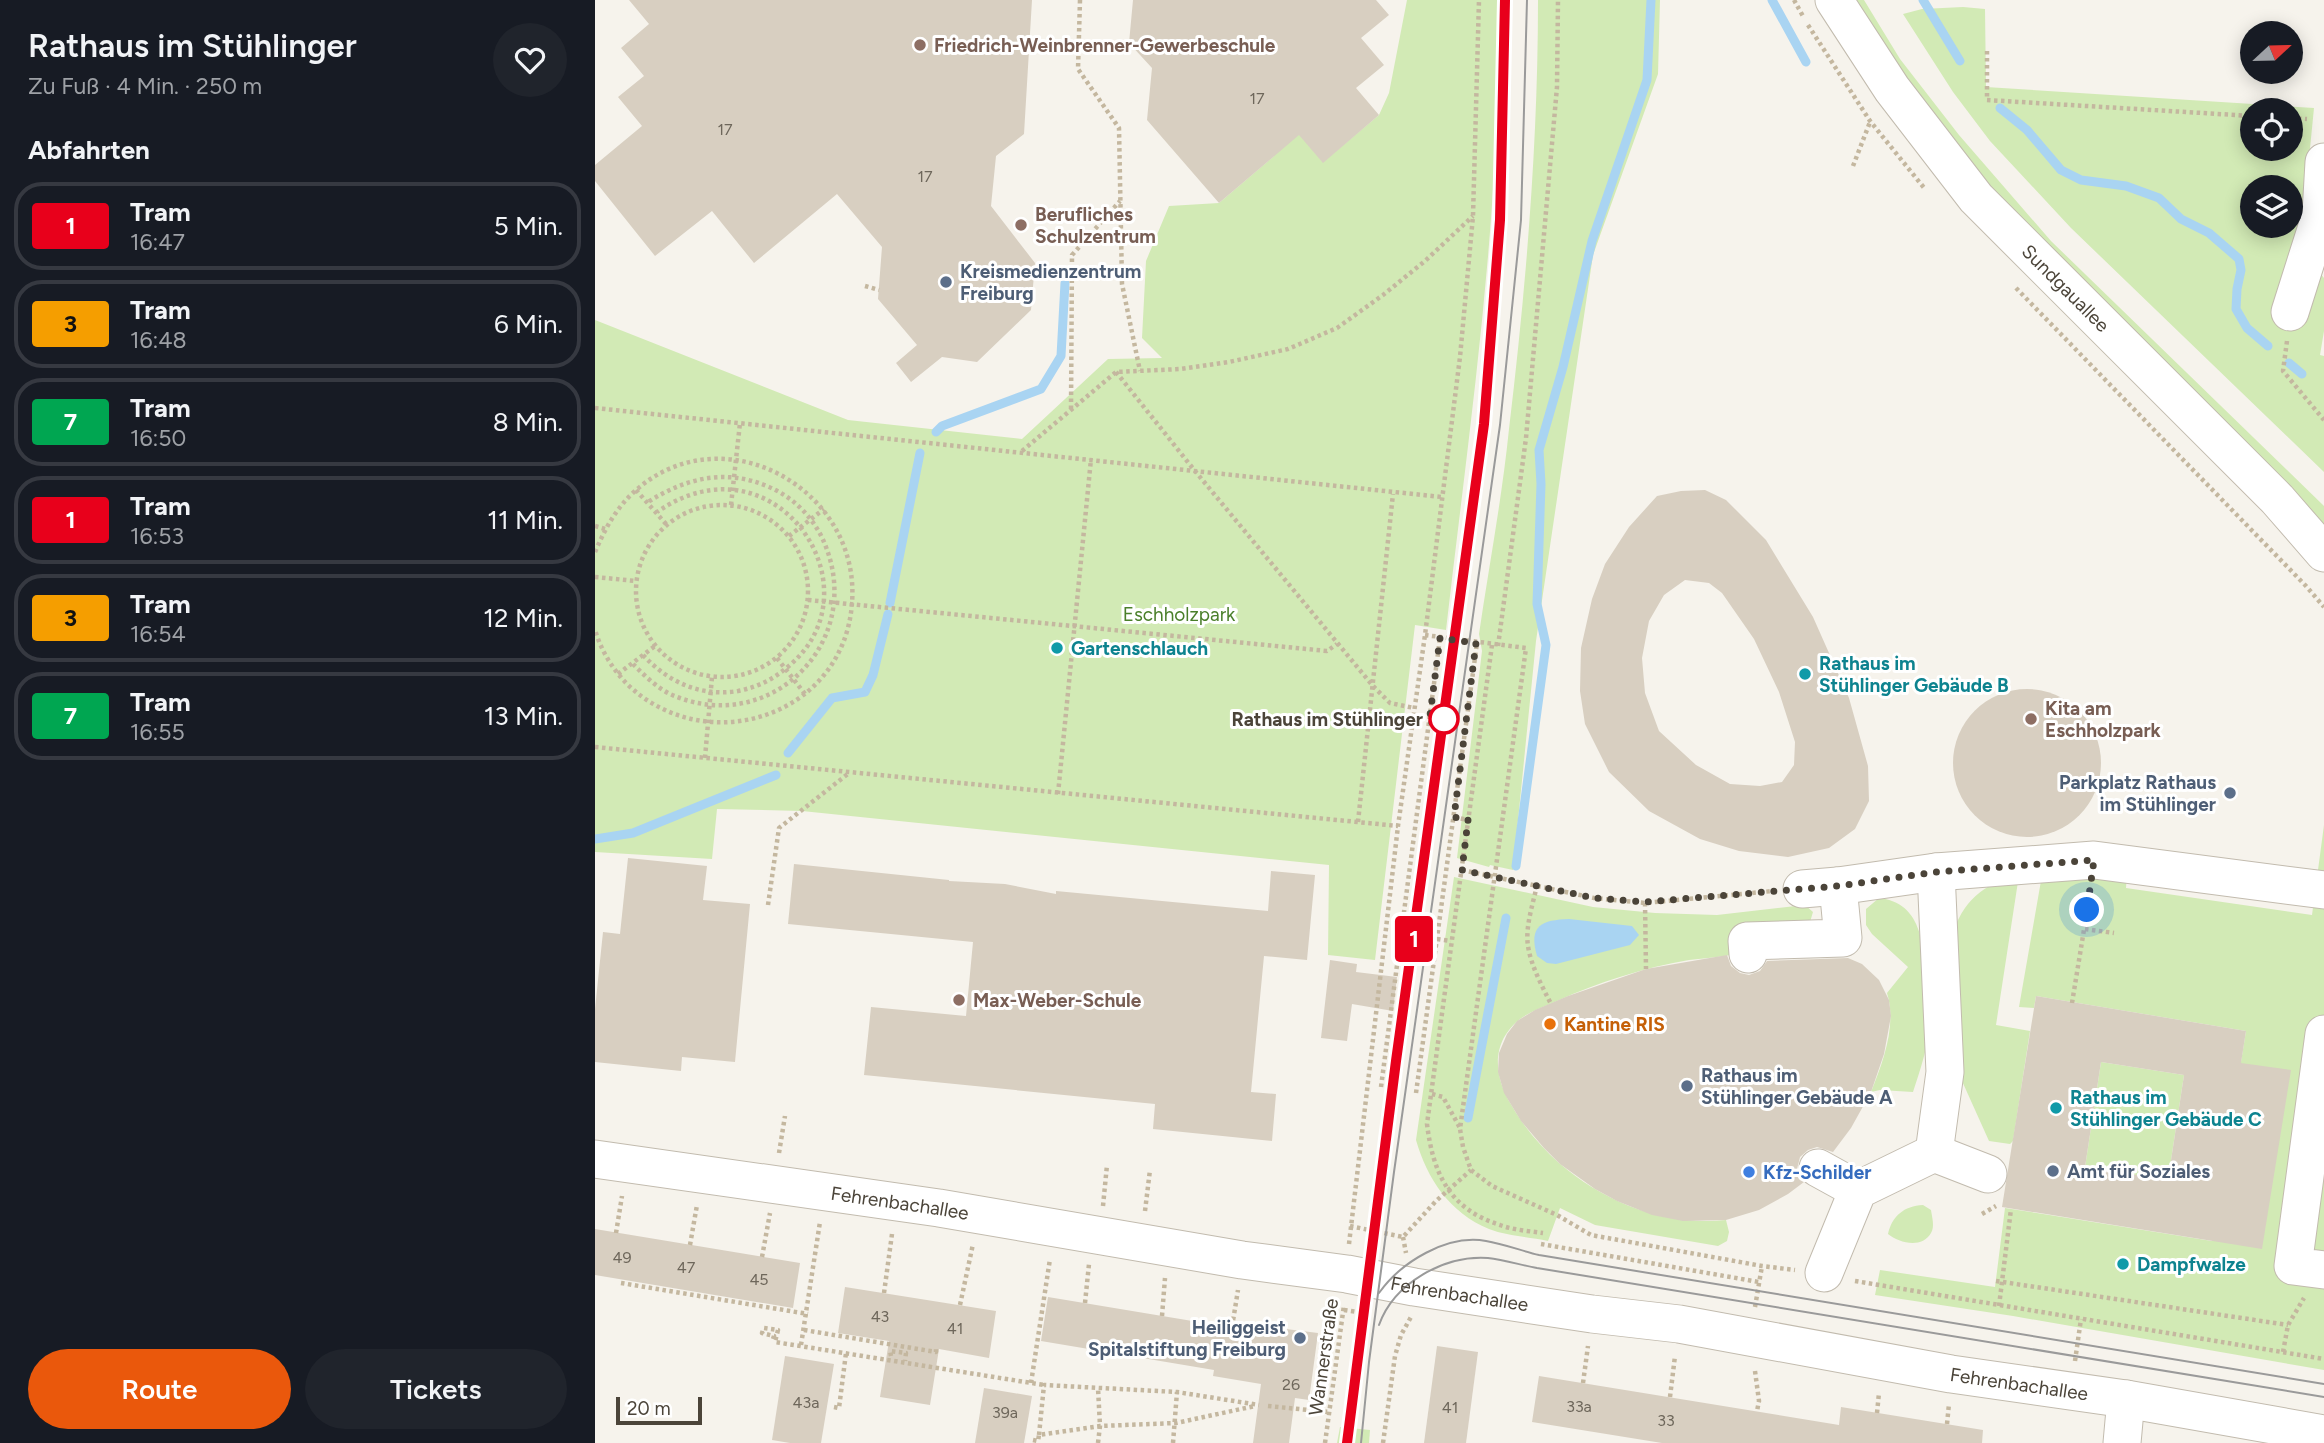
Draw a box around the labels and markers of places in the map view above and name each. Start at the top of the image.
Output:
place label: Friedrich-Weinbrenner-Gewerbeschule [934,34,1276,57]
marker: Friedrich-Weinbrenner-Gewerbeschule [912,37,928,53]
place label: Berufliches Schulzentrum [1035,203,1156,248]
marker: Berufliches Schulzentrum [1013,217,1029,233]
place label: Kreismedienzentrum Freiburg [960,260,1141,305]
marker: Kreismedienzentrum Freiburg [938,274,954,290]
place label: Gartenschlauch [1071,637,1208,660]
marker: Gartenschlauch [1049,640,1065,656]
place label: Rathaus im Stühlinger Gebäude B [1819,652,2009,697]
marker: Rathaus im Stühlinger Gebäude B [1797,666,1813,682]
place label: Kita am Eschholzpark [2045,697,2162,742]
marker: Rathaus im Stühlinger [1429,704,1459,734]
place label: Rathaus im Stühlinger [1231,708,1423,731]
marker: Kita am Eschholzpark [2023,711,2039,727]
place label: Parkplatz Rathaus im Stühlinger [2059,771,2216,816]
marker: Parkplatz Rathaus im Stühlinger [2222,785,2238,801]
place label: Max-Weber-Schule [973,989,1142,1012]
marker: Max-Weber-Schule [951,992,967,1008]
place label: Kantine RIS [1564,1013,1665,1036]
marker: Kantine RIS [1542,1016,1558,1032]
place label: Rathaus im Stühlinger Gebäude A [1701,1064,1893,1109]
marker: Rathaus im Stühlinger Gebäude A [1679,1078,1695,1094]
place label: Rathaus im Stühlinger Gebäude C [2070,1086,2262,1131]
marker: Rathaus im Stühlinger Gebäude C [2048,1100,2064,1116]
place label: Amt für Soziales [2067,1160,2210,1183]
place label: Kfz-Schilder [1763,1161,1871,1184]
marker: Amt für Soziales [2045,1163,2061,1179]
marker: Kfz-Schilder [1741,1164,1757,1180]
place label: Dampfwalze [2137,1253,2246,1276]
marker: Dampfwalze [2115,1256,2131,1272]
place label: Heiliggeist Spitalstiftung Freiburg [1088,1316,1286,1361]
marker: Heiliggeist Spitalstiftung Freiburg [1292,1330,1308,1346]

